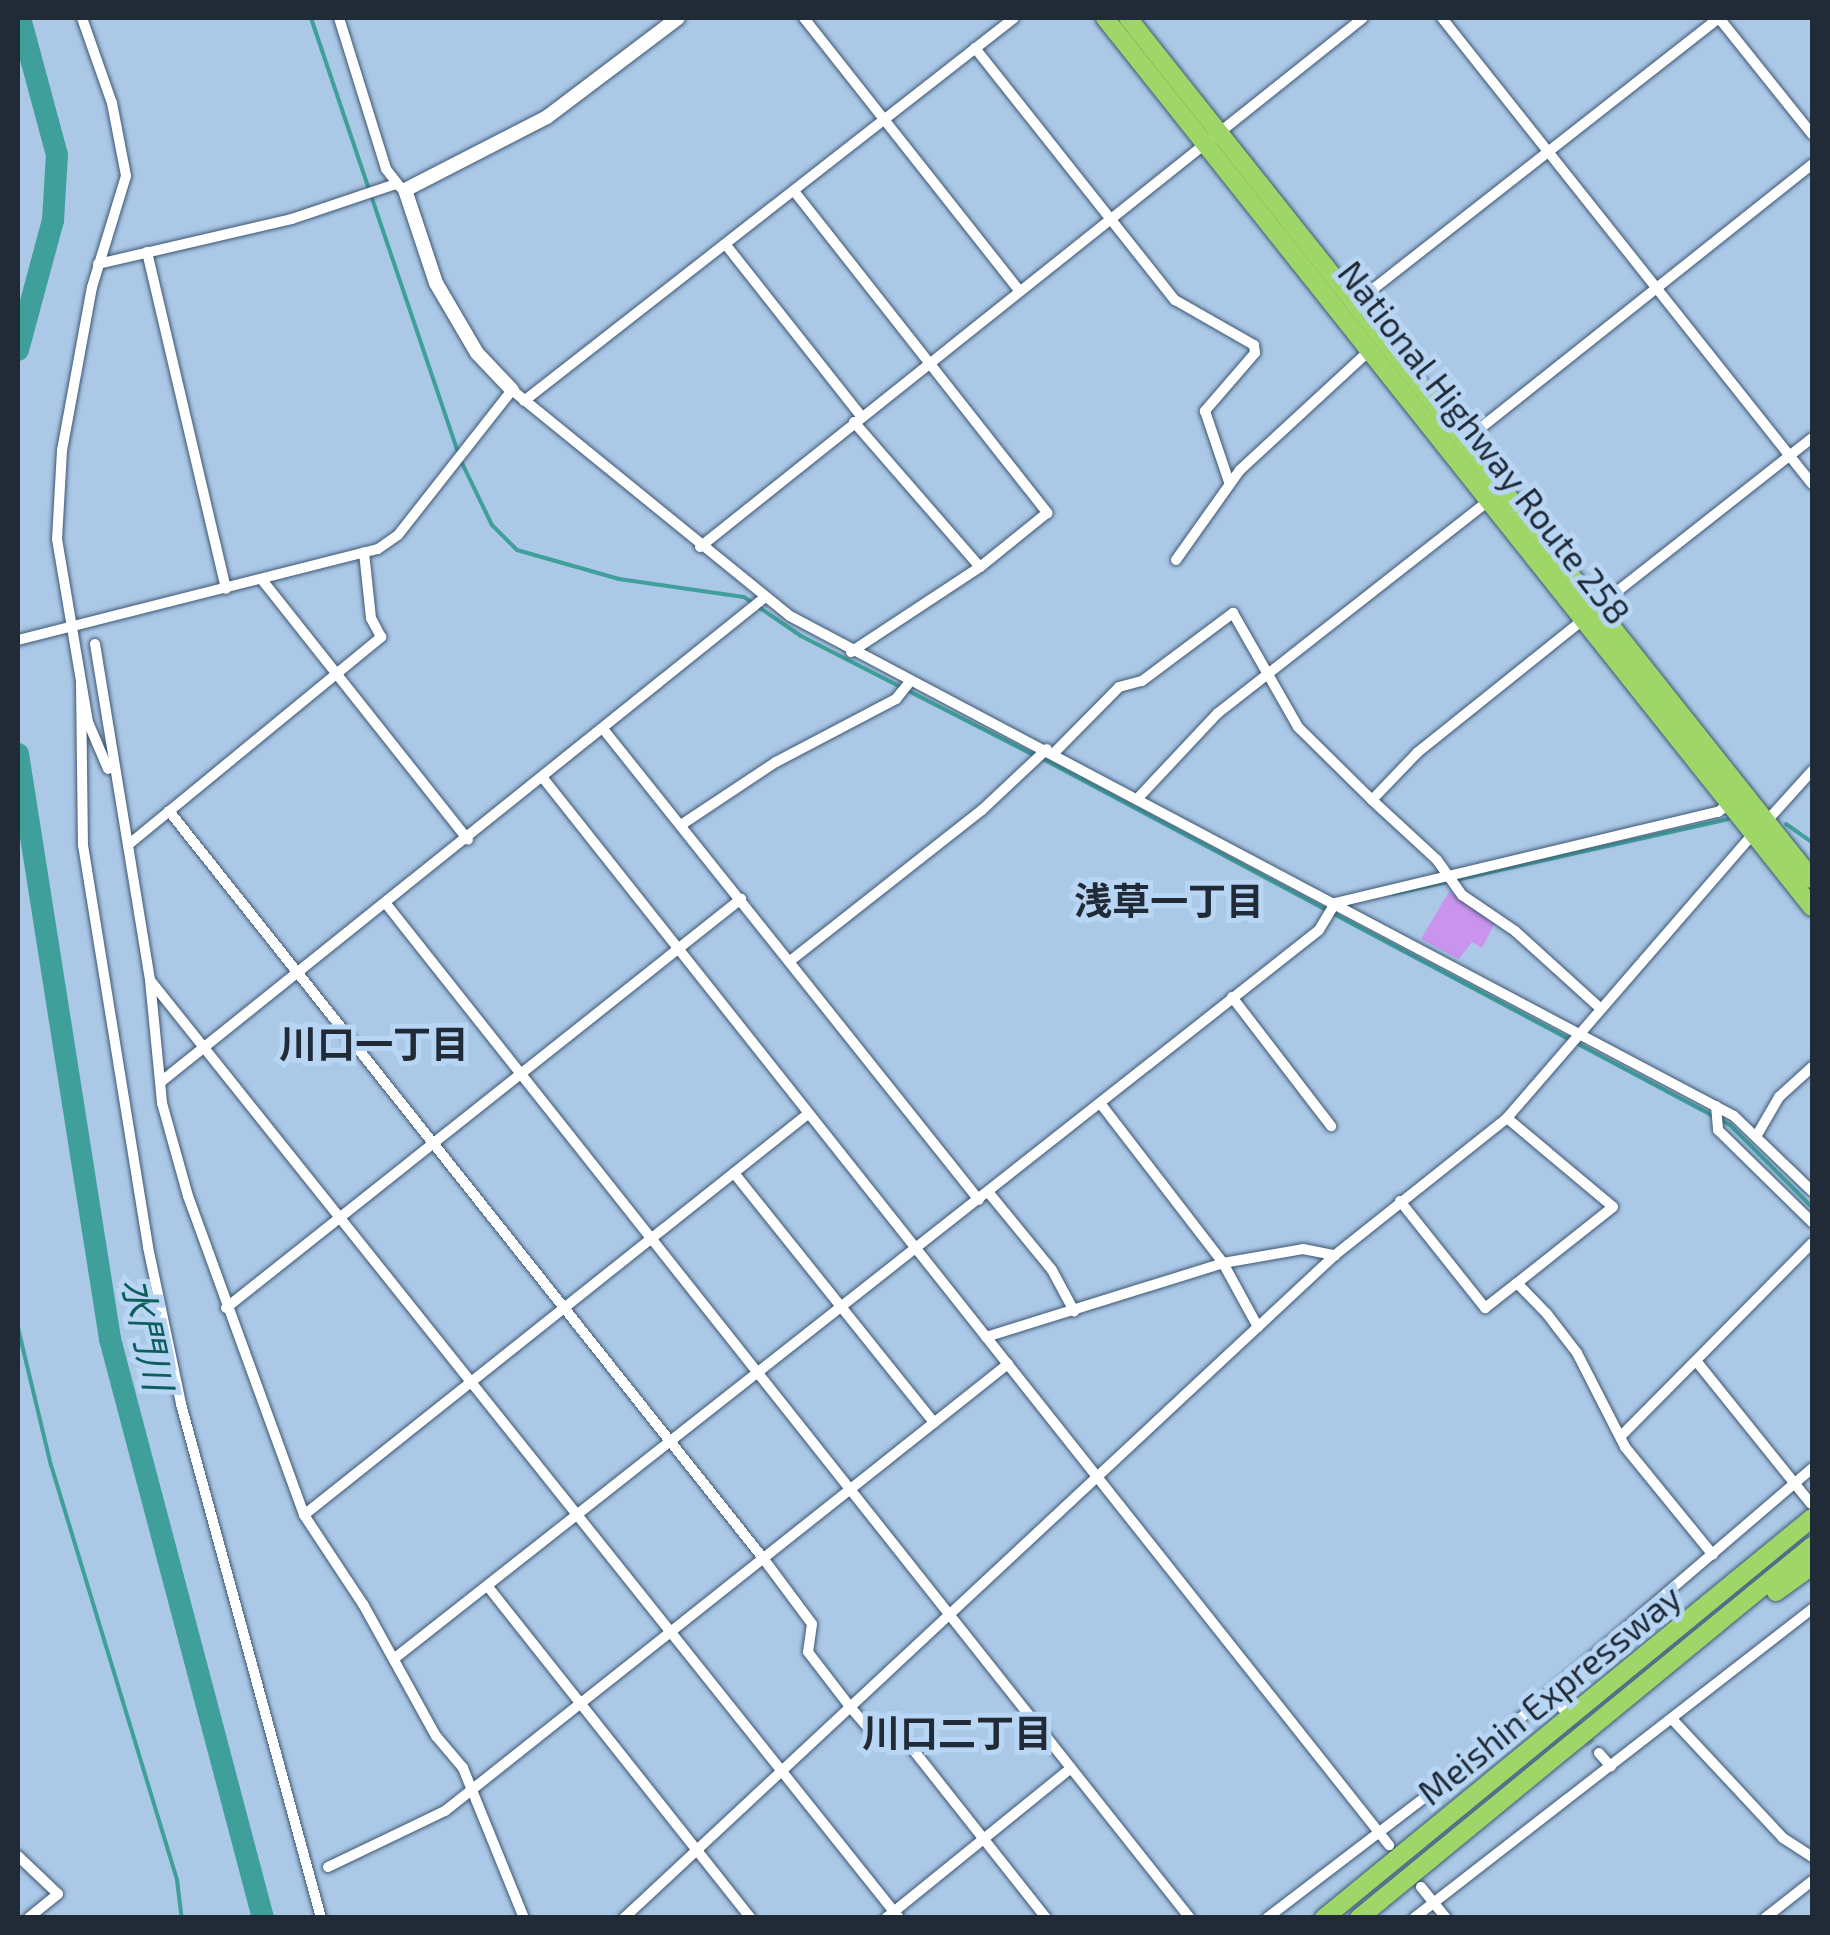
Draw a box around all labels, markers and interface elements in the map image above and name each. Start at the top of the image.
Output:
street label: National Highway Route 258 [1330,252,1640,632]
district label: 浅草一丁目 [1074,878,1264,924]
district label: 川口一丁目 [279,1021,469,1067]
water label: 水門川 [114,1274,182,1394]
street label: Meishin Expressway [1409,1575,1689,1813]
district label: 川口二丁目 [862,1710,1052,1756]

